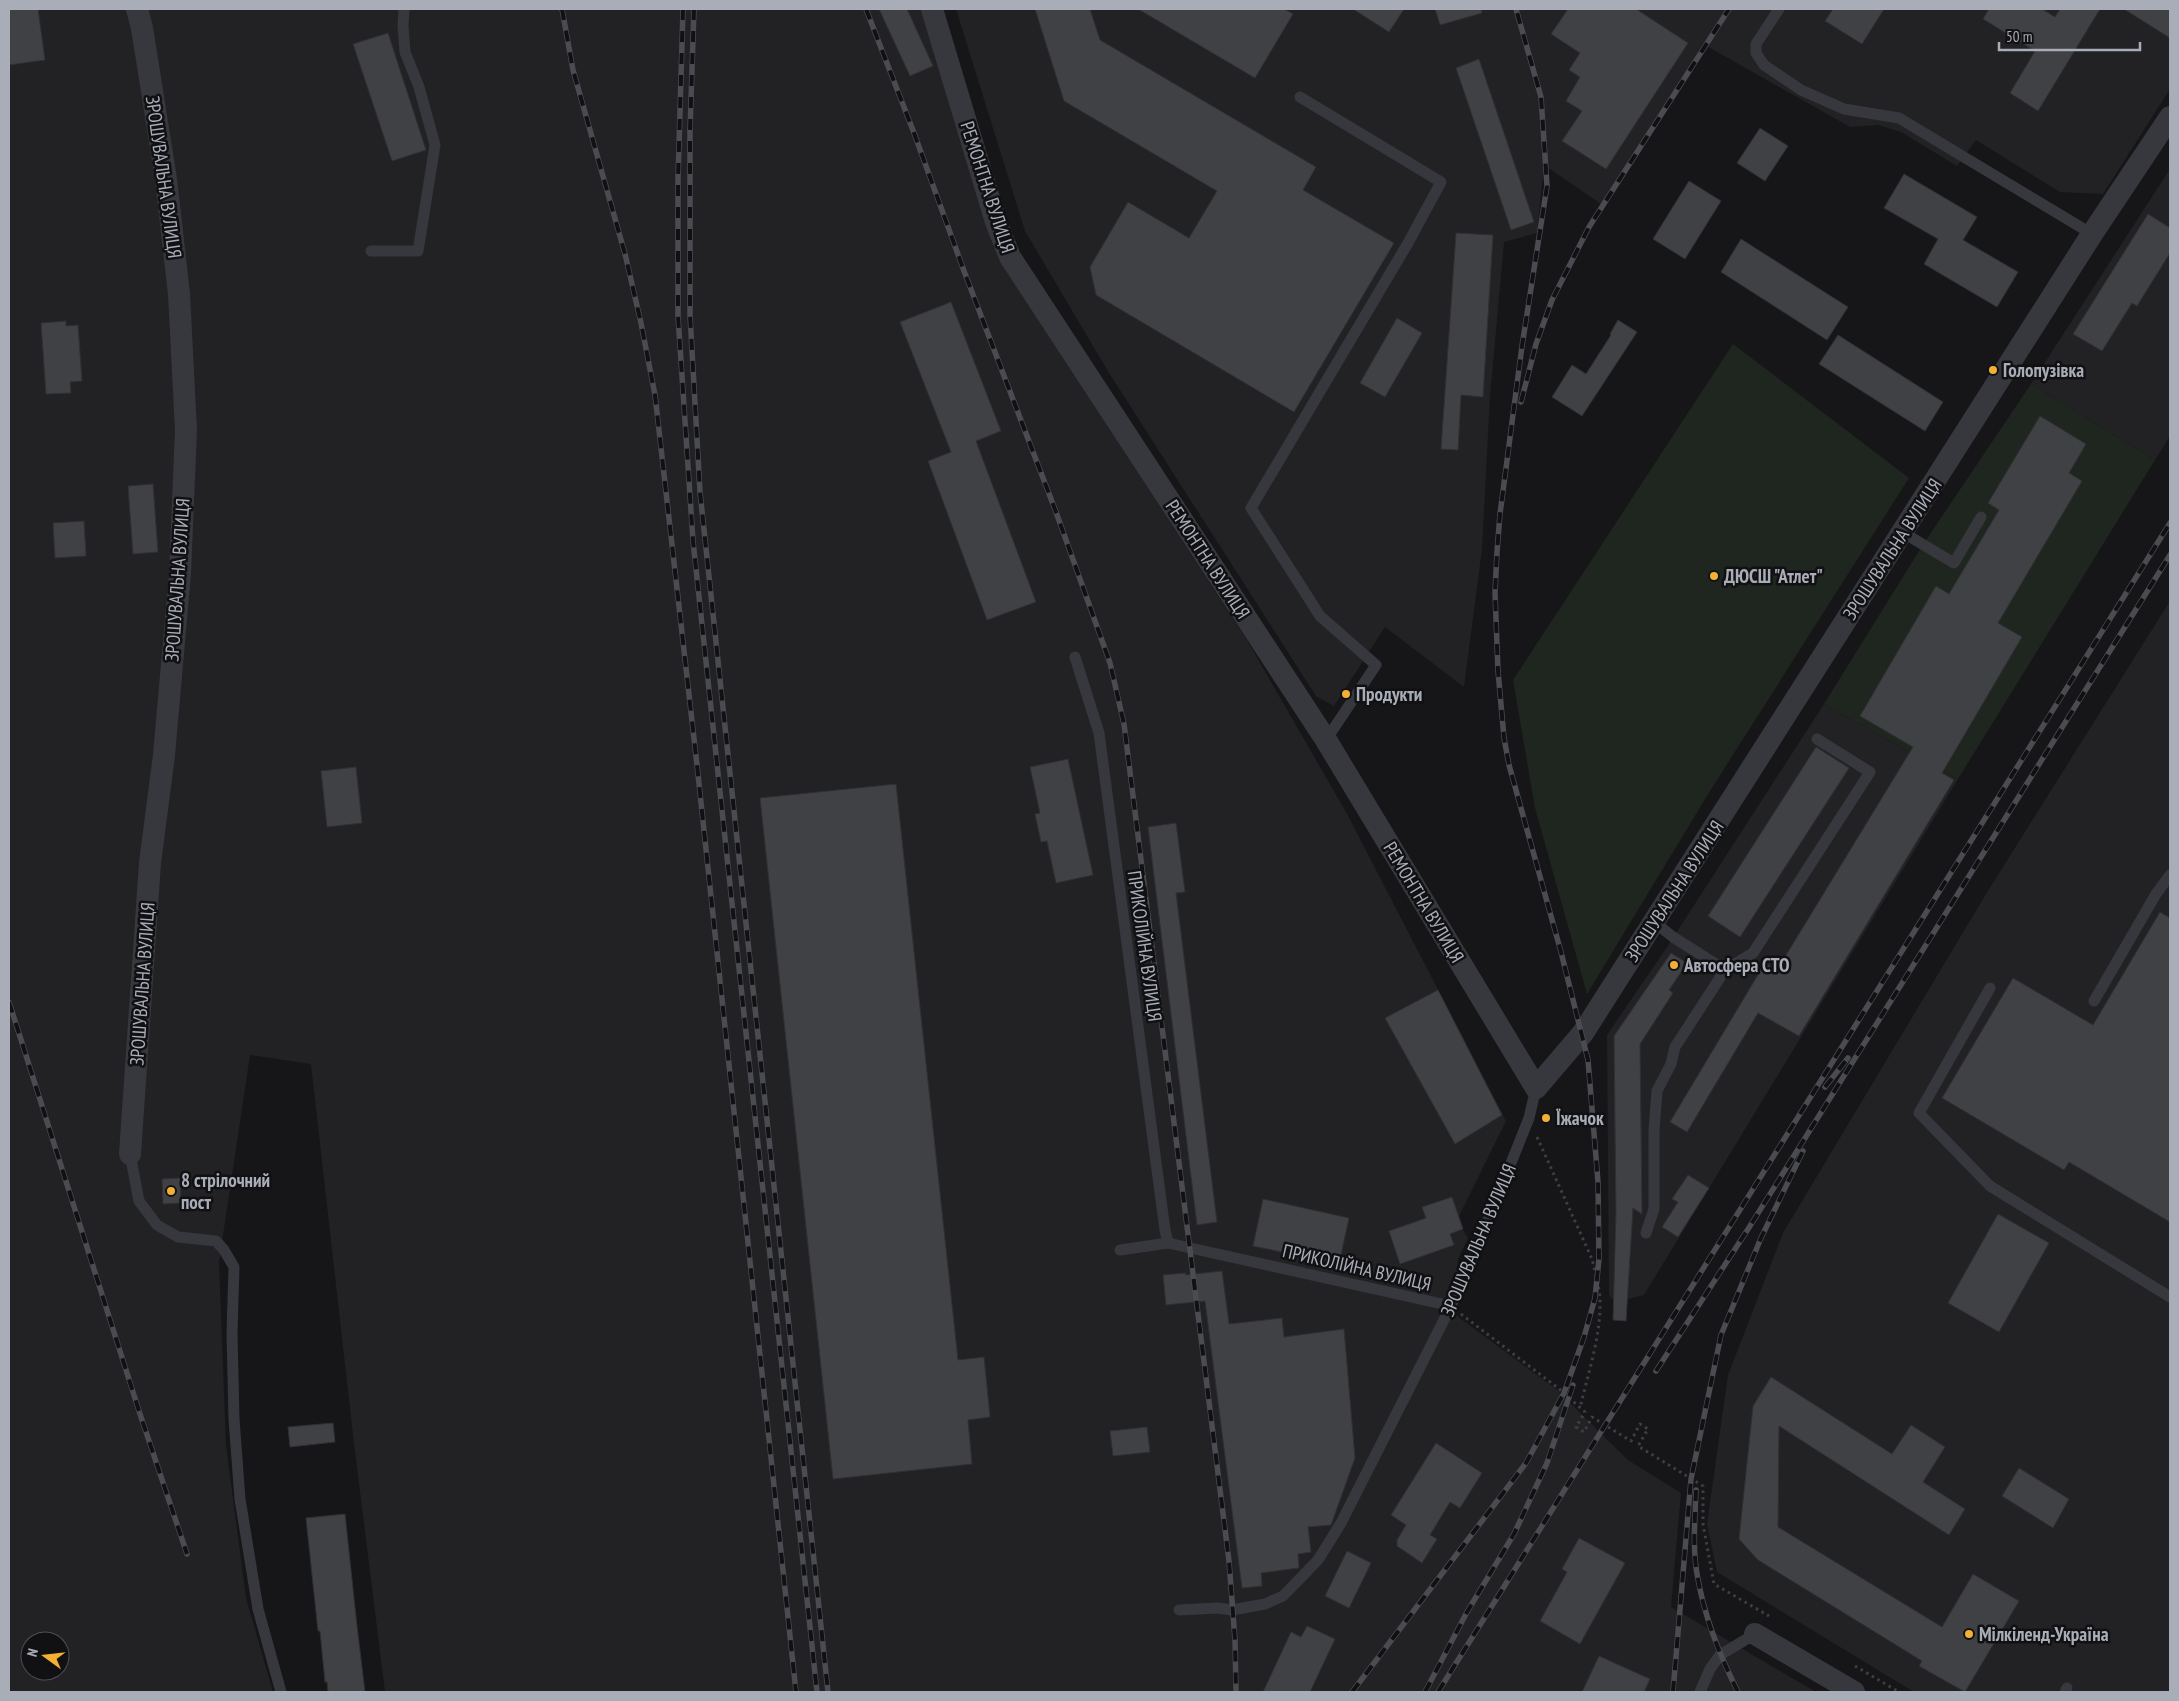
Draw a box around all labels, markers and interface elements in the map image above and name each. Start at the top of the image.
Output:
scale bar [1999,20,2140,52]
text: 50 m [2006,27,2032,46]
street label: ЗРОШУВАЛЬНА ВУЛИЦЯ [141,94,187,260]
street label: РЕМОНТНА ВУЛИЦЯ [955,118,1021,256]
place label: Голопузівка [2003,358,2084,382]
marker: Голопузівка [1987,364,1999,376]
street label: ЗРОШУВАЛЬНА ВУЛИЦЯ [1837,474,1947,624]
street label: РЕМОНТНА ВУЛИЦЯ [1161,495,1255,623]
street label: ЗРОШУВАЛЬНА ВУЛИЦЯ [159,498,195,662]
place label: ДЮСШ "Атлет" [1724,564,1823,588]
marker: ДЮСШ "Атлет" [1708,570,1720,582]
place label: Продукти [1356,682,1422,706]
marker: Продукти [1340,688,1352,700]
street label: ЗРОШУВАЛЬНА ВУЛИЦЯ [1619,816,1729,966]
street label: РЕМОНТНА ВУЛИЦЯ [1378,837,1470,967]
street label: ПРИКОЛІЙНА ВУЛИЦЯ [1123,869,1167,1023]
street label: ЗРОШУВАЛЬНА ВУЛИЦЯ [124,902,160,1066]
place label: Автосфера СТО [1683,953,1790,977]
marker: Автосфера СТО [1668,959,1680,971]
place label: Їжачок [1556,1106,1604,1130]
marker: Їжачок [1540,1112,1552,1124]
street label: ЗРОШУВАЛЬНА ВУЛИЦЯ [1435,1160,1521,1320]
place label: 8 стрілочний пост [181,1168,270,1214]
marker: 8 стрілочний пост [165,1185,177,1197]
street label: ПРИКОЛІЙНА ВУЛИЦЯ [1280,1238,1434,1296]
place label: Мілкіленд-Україна [1979,1622,2109,1646]
marker: Мілкіленд-Україна [1963,1628,1975,1640]
north arrow [20,1631,70,1681]
text: N [23,1647,42,1659]

